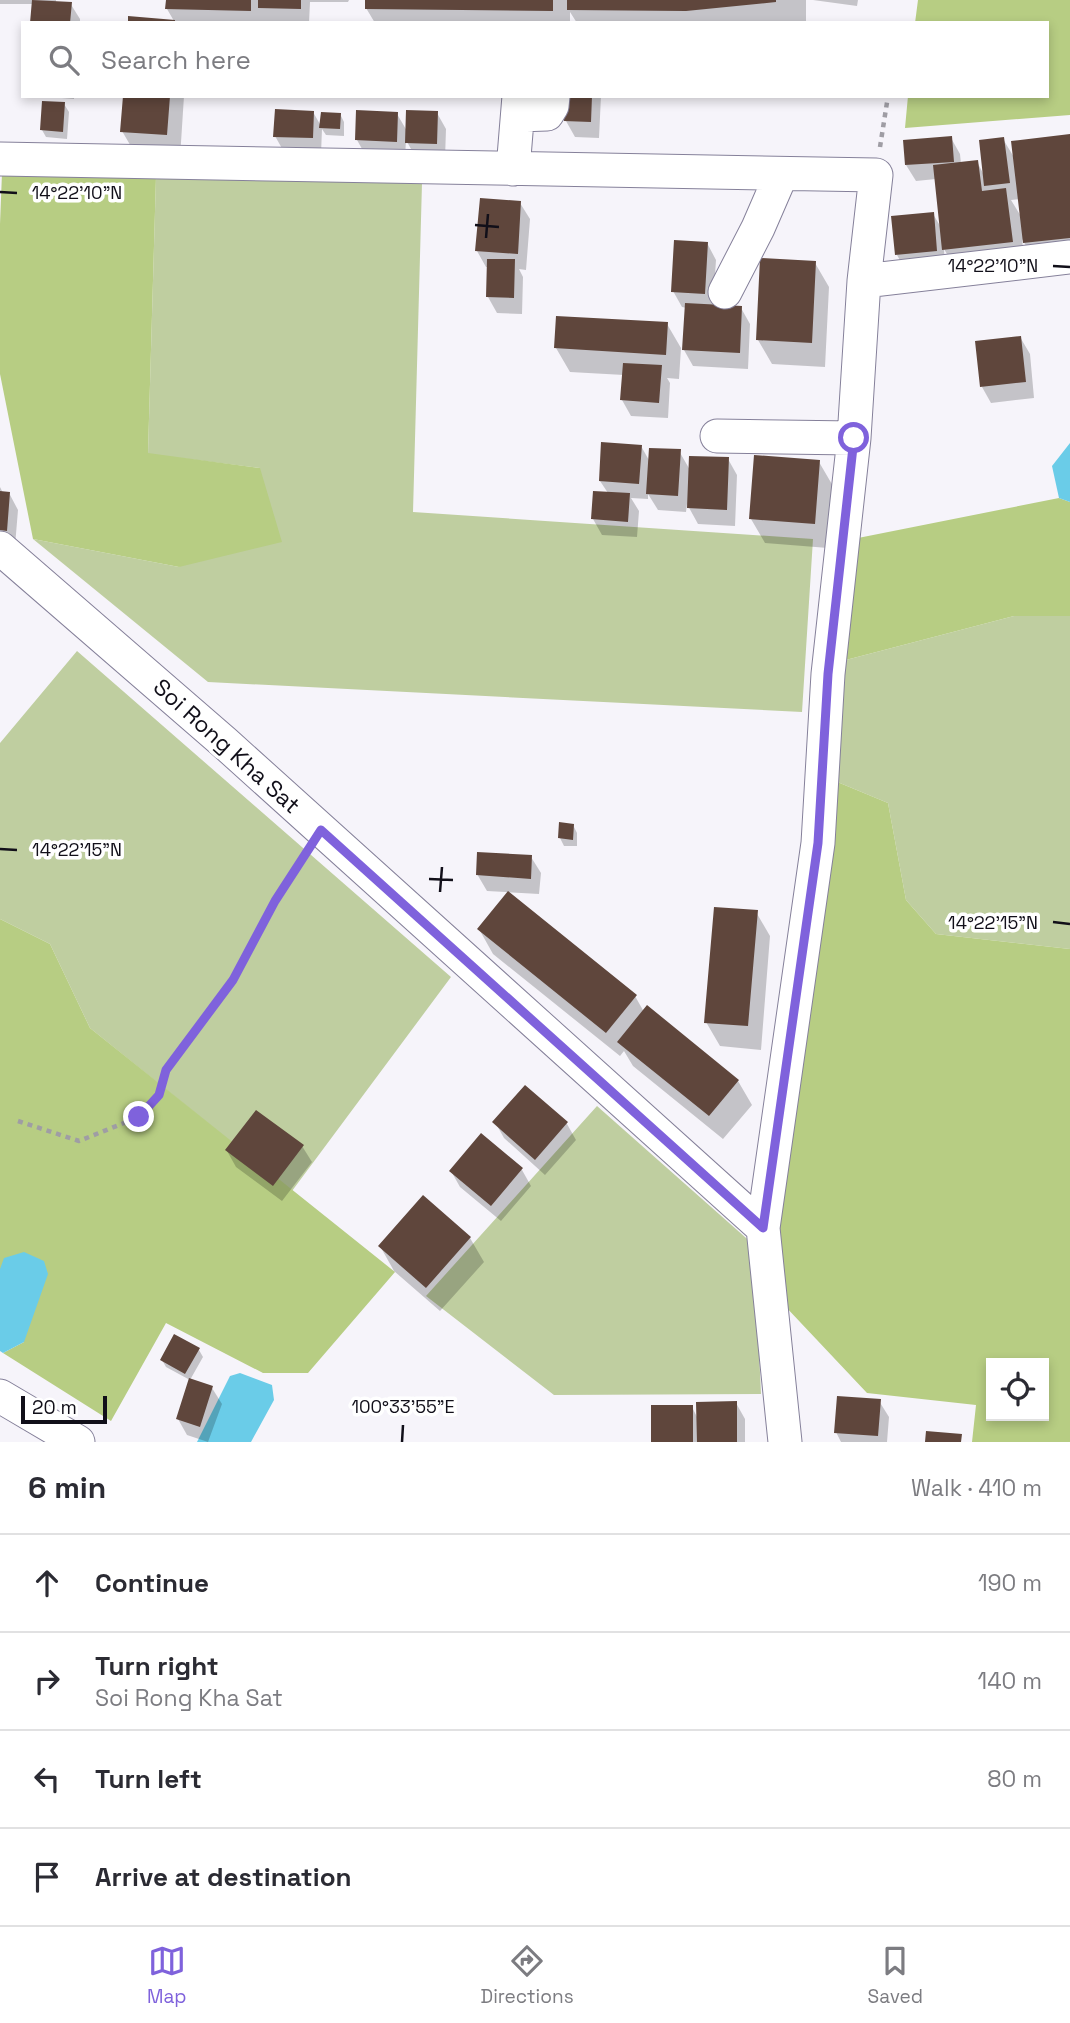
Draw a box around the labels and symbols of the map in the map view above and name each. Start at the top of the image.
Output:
text: 14°22'10"N [32,181,122,204]
text: 14°22'10"N [948,254,1038,277]
route start [838,422,869,453]
street label: Soi Rong Kha Sat [147,672,307,820]
text: 14°22'15"N [32,838,122,861]
text: 14°22'15"N [948,911,1038,934]
route end [123,1101,154,1132]
scale bar [21,1393,107,1425]
text: 100°33'55"E [351,1395,455,1418]

